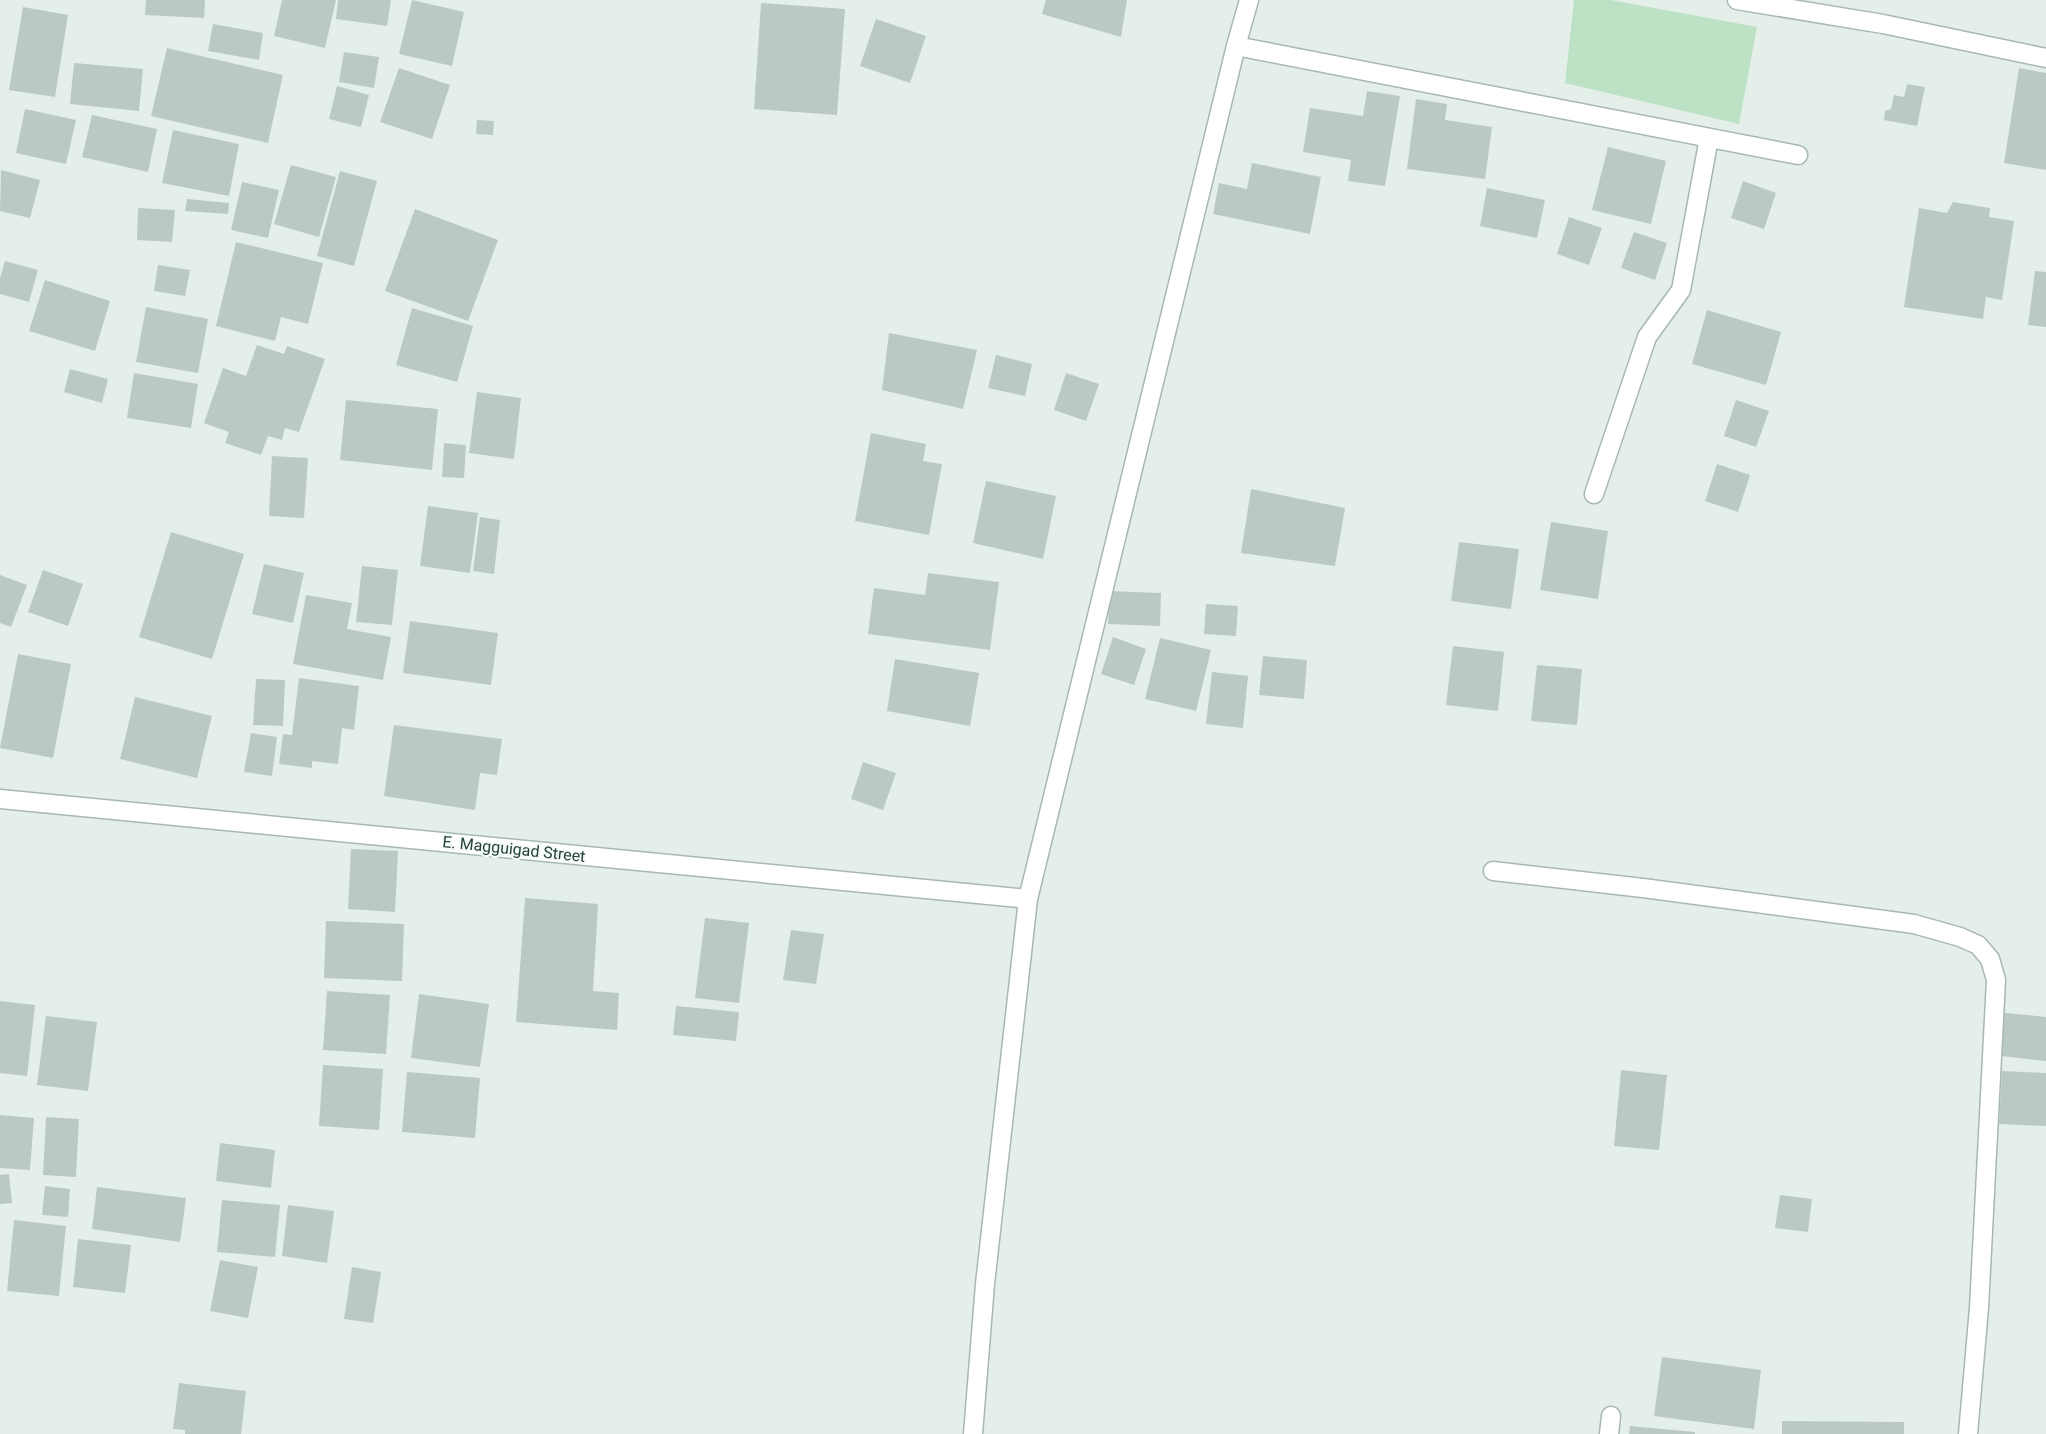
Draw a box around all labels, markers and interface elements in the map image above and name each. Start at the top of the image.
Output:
street label: E. Magguigad Street [442,832,586,866]

